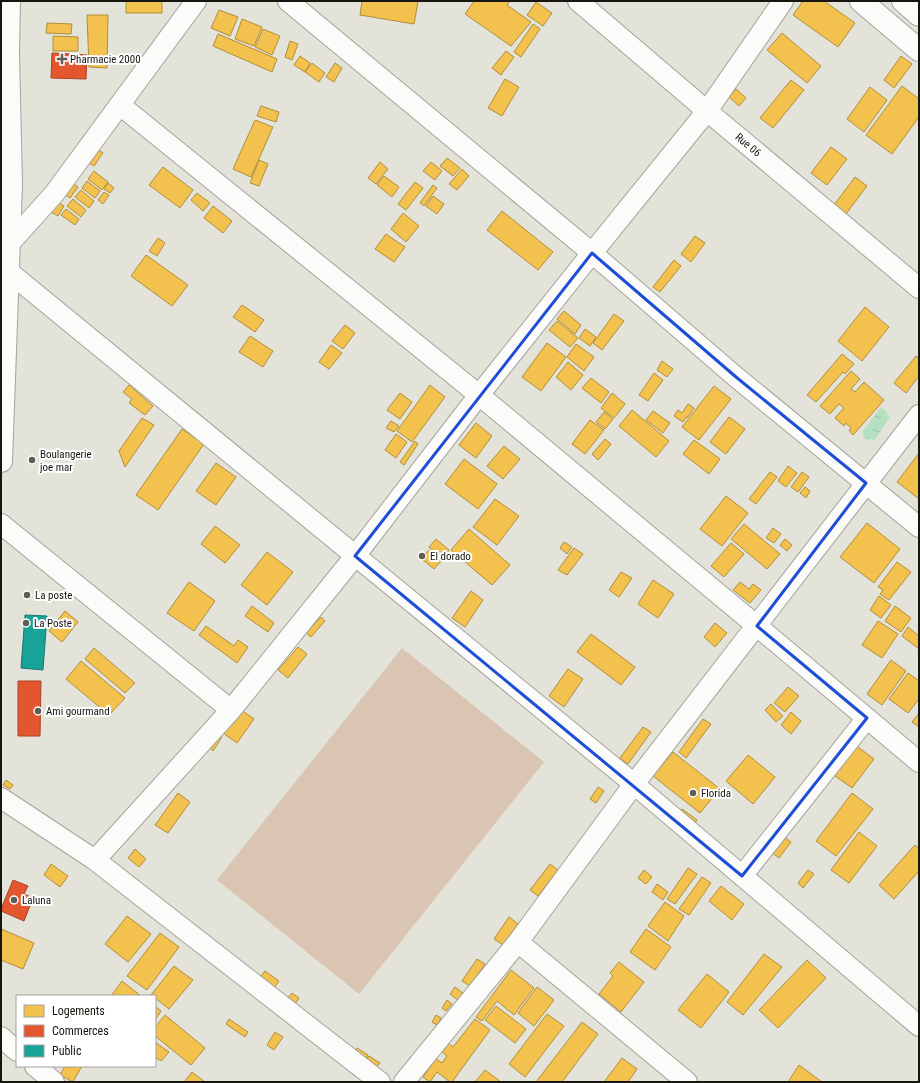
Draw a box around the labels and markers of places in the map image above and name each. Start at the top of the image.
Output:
place label: Pharmacie 2000 [70,53,141,66]
marker: Pharmacie 2000 [57,54,67,64]
place label: Boulangerie joe mar [39,448,92,474]
marker: Boulangerie joe mar [27,455,37,465]
place label: El dorado [430,550,471,563]
marker: El dorado [417,551,427,561]
place label: La poste [35,589,72,602]
marker: La poste [22,590,32,600]
place label: La Poste [34,617,72,630]
marker: La Poste [21,618,31,628]
place label: Ami gourmand [46,705,110,718]
marker: Ami gourmand [33,706,43,716]
place label: Florida [701,787,731,800]
marker: Florida [688,788,698,798]
place label: Laluna [22,894,51,907]
marker: Laluna [9,895,19,905]

